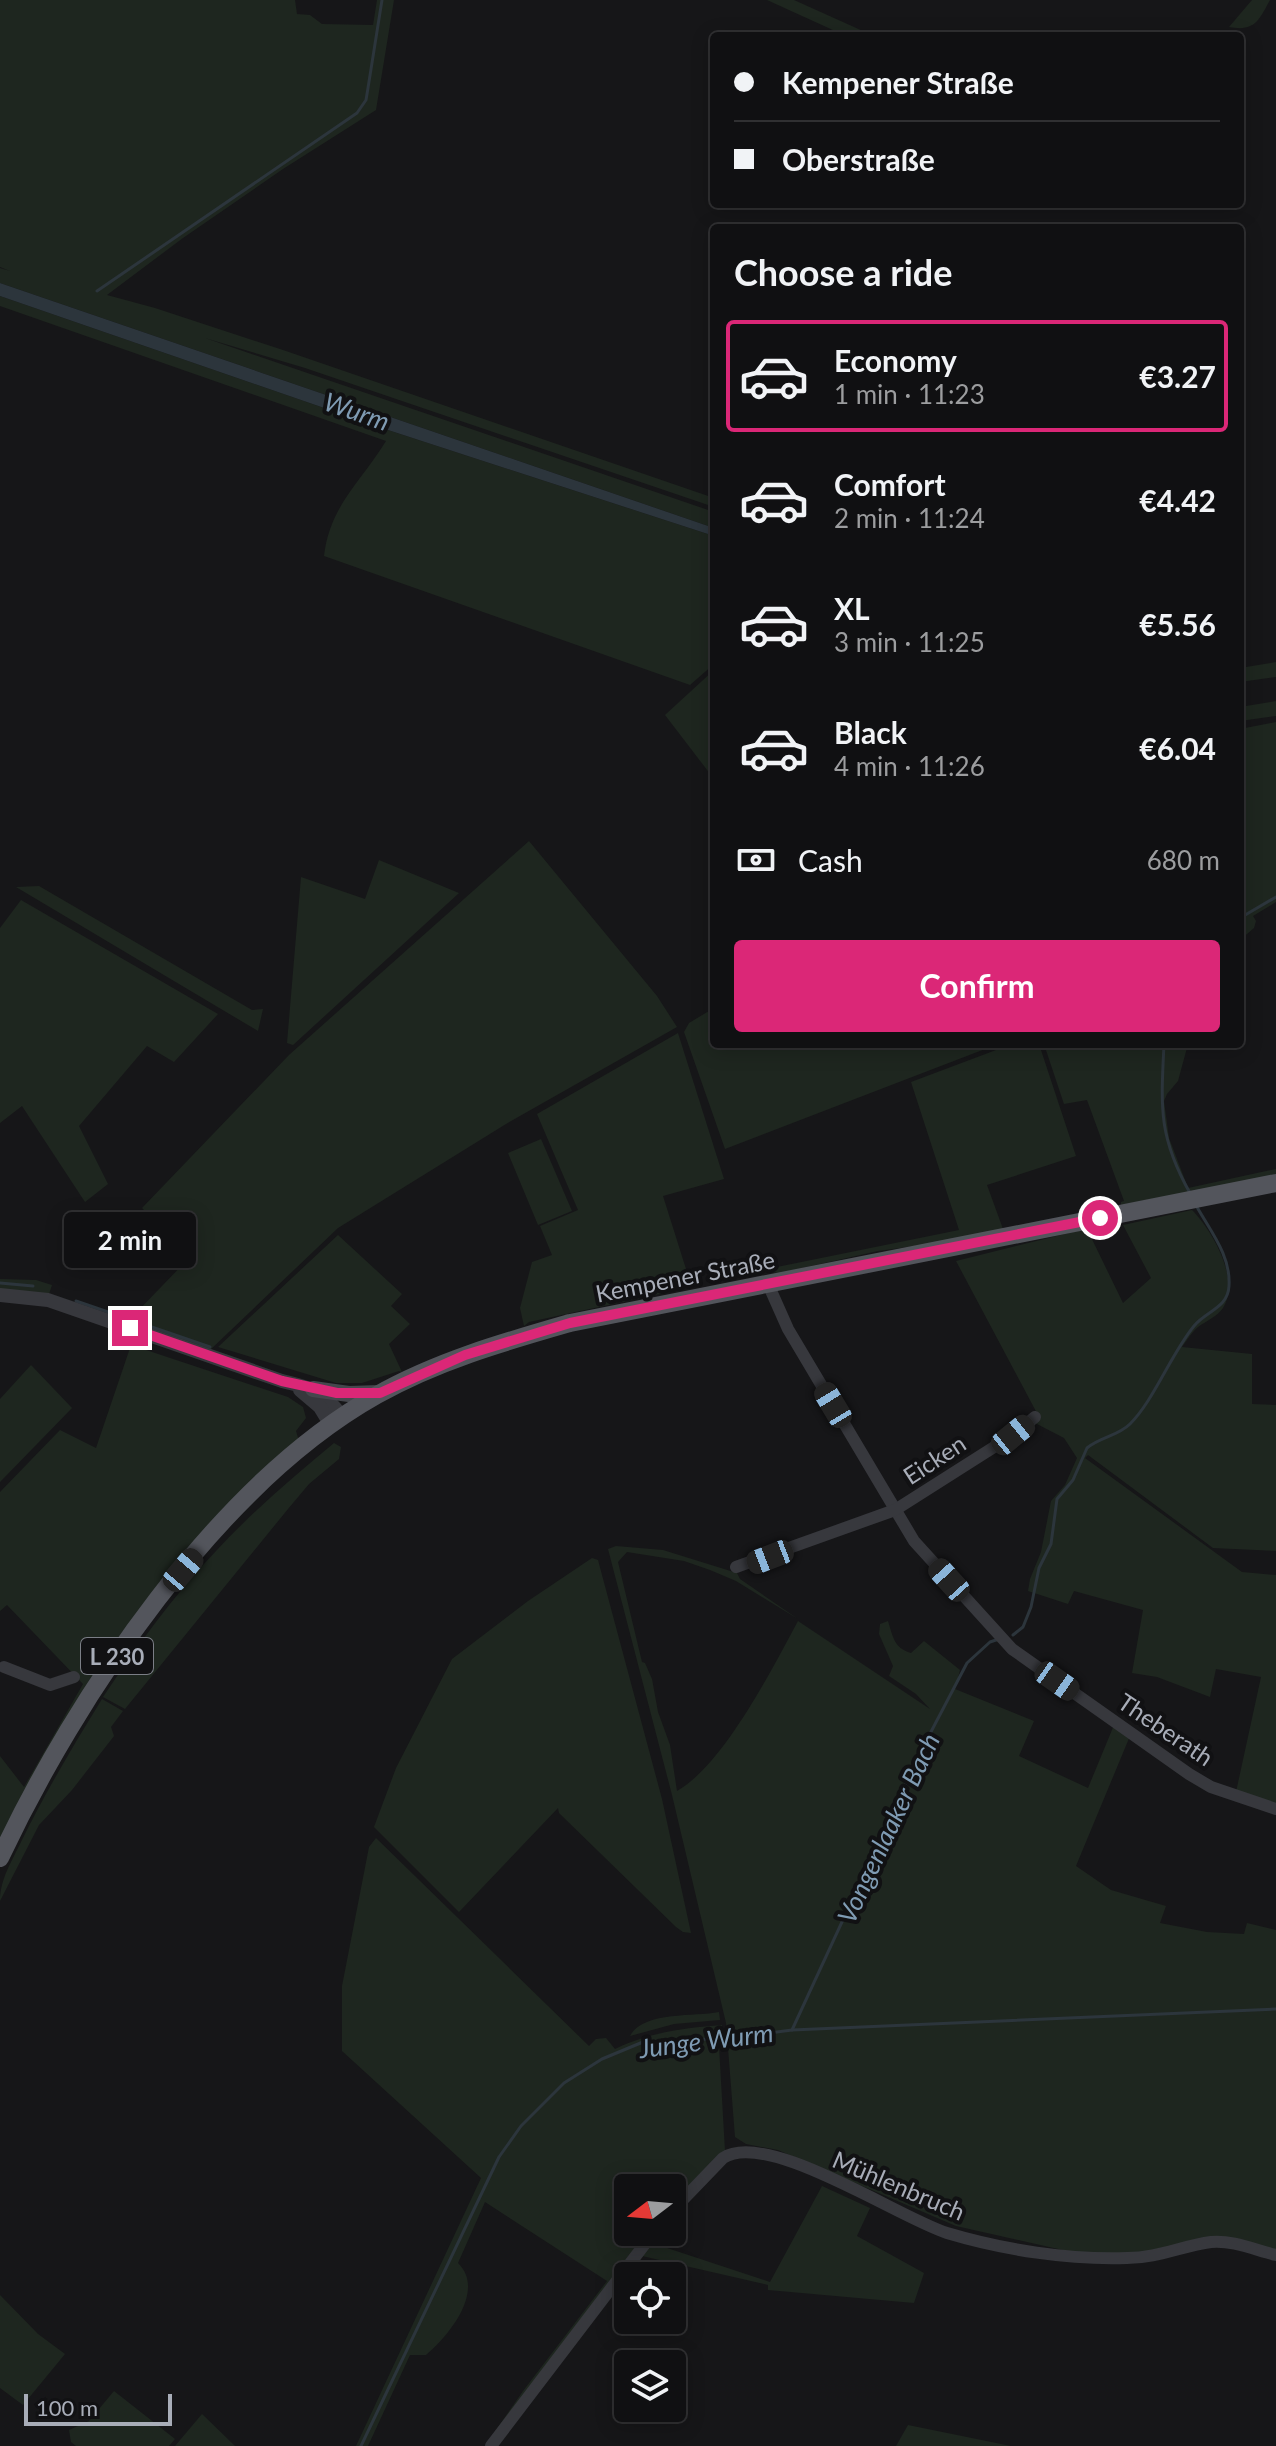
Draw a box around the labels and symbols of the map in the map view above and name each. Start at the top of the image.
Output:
water label: Wurm [320,385,394,437]
route start [1082,1200,1118,1236]
callout: 2 min [64,1212,196,1268]
street label: Kempener Straße [593,1244,777,1308]
route end [112,1310,148,1346]
car [810,1378,856,1432]
car [987,1411,1039,1459]
street label: Eicken [897,1428,971,1490]
car [743,1537,797,1577]
car [158,1544,208,1596]
car [924,1554,974,1606]
road number: L 230 [81,1638,153,1674]
car [1030,1657,1084,1705]
street label: Theberath [1113,1687,1219,1771]
water label: Vongenlaaker Bach [830,1728,946,1928]
water label: Junge Wurm [636,2016,775,2064]
street label: Mühlenbruch [828,2144,970,2226]
north arrow [614,2174,686,2246]
scale bar [24,2390,172,2426]

